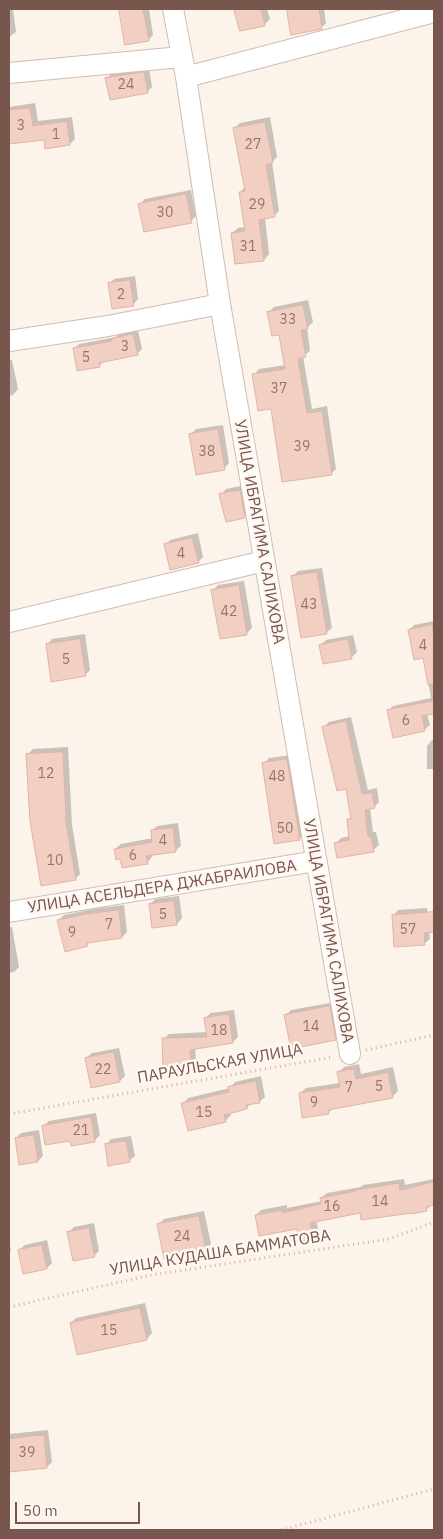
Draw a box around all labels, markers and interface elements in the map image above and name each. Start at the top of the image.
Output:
house number: 24 [118,77,134,93]
house number: 3 [17,118,25,134]
house number: 1 [52,127,60,143]
house number: 27 [245,137,261,153]
house number: 29 [249,197,265,213]
house number: 30 [157,205,173,221]
house number: 31 [240,239,256,255]
house number: 2 [117,287,125,303]
house number: 33 [280,312,296,328]
house number: 3 [121,339,129,355]
house number: 5 [82,350,90,366]
house number: 37 [271,381,287,397]
street label: УЛИЦА ИБРАГИМА САЛИХОВА [230,418,288,646]
house number: 39 [294,439,310,455]
house number: 38 [199,444,215,460]
house number: 4 [177,546,185,562]
house number: 43 [301,597,317,613]
house number: 42 [221,604,237,620]
house number: 4 [419,638,427,654]
house number: 5 [62,652,70,668]
house number: 6 [402,713,410,729]
house number: 12 [38,766,54,782]
house number: 48 [269,769,285,785]
street label: УЛИЦА ИБРАГИМА САЛИХОВА [299,817,357,1045]
house number: 50 [277,821,293,837]
house number: 4 [159,833,167,849]
house number: 6 [129,848,137,864]
house number: 10 [47,853,63,869]
street label: УЛИЦА АСЕЛЬДЕРА ДЖАБРАИЛОВА [26,856,298,918]
house number: 5 [159,907,167,923]
house number: 7 [105,917,113,933]
house number: 57 [400,922,416,938]
house number: 9 [68,925,76,941]
house number: 14 [303,1019,319,1035]
house number: 18 [211,1023,227,1039]
street label: ПАРАУЛЬСКАЯ УЛИЦА [136,1040,304,1088]
house number: 22 [95,1062,111,1078]
house number: 5 [375,1079,383,1095]
house number: 7 [345,1080,353,1096]
house number: 9 [310,1095,318,1111]
house number: 15 [196,1105,212,1121]
house number: 21 [73,1123,89,1139]
house number: 14 [372,1194,388,1210]
house number: 16 [324,1199,340,1215]
street label: УЛИЦА КУДАША БАММАТОВА [108,1226,332,1280]
house number: 24 [174,1229,190,1245]
house number: 15 [101,1323,117,1339]
house number: 39 [19,1445,35,1461]
scale bar [18,1492,142,1524]
text: 50 m [23,1501,58,1520]

